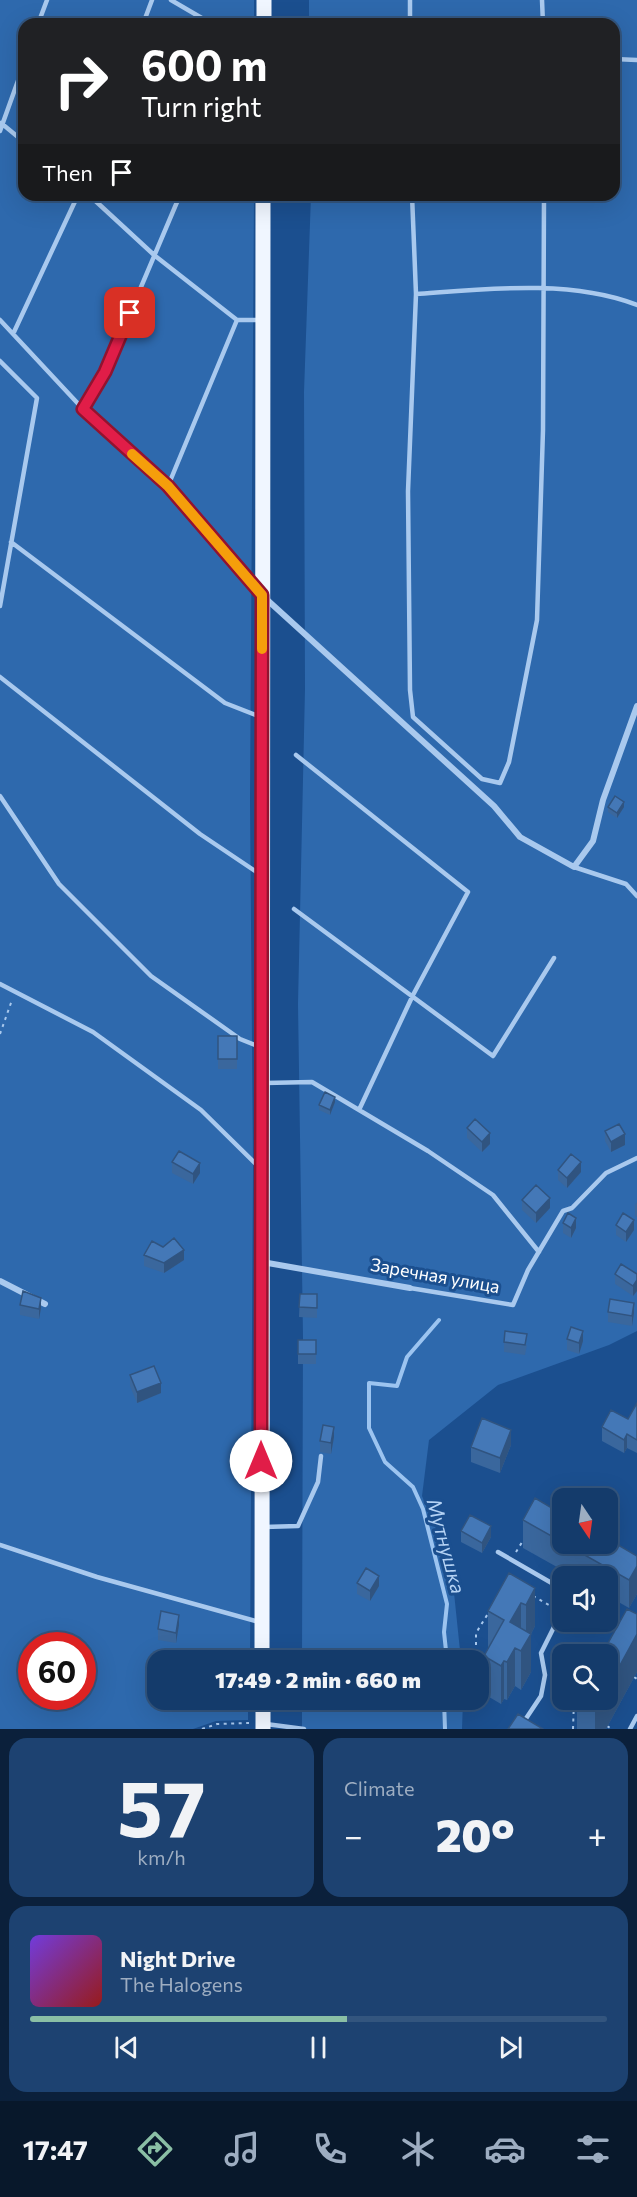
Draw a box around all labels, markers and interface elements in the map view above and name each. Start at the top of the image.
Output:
text: 600 m [141,38,267,90]
icon: right [42,42,120,120]
text: Turn right [141,90,261,123]
icon: arrive [105,156,138,189]
text: Then [42,159,93,186]
pin [104,287,155,338]
icon: arrive [113,296,146,329]
street label: Заречная улица [369,1253,502,1297]
position arrow [229,1429,293,1493]
north arrow [552,1488,618,1554]
map controls [552,1488,618,1710]
water label: Мутнушка [423,1495,471,1596]
button: sound [552,1566,618,1632]
speed limit sign: 60 [18,1632,96,1710]
button: search [552,1644,618,1710]
text: 17:49 · 2 min · 660 m [215,1666,421,1693]
text: 57 [117,1758,206,1853]
text: Climate [344,1776,414,1800]
text: 20° [436,1806,515,1861]
text: − [344,1814,363,1855]
text: + [588,1814,607,1855]
text: km/h [137,1845,186,1869]
text: Night Drive [120,1945,235,1972]
text: The Halogens [120,1972,243,1996]
icon: previous [110,2031,143,2064]
icon: pause [302,2031,335,2064]
icon: next [494,2031,527,2064]
icon: directions [134,2128,176,2170]
icon: music [221,2128,263,2170]
icon: phone [309,2128,351,2170]
icon: climate [397,2128,439,2170]
icon: car [484,2128,526,2170]
icon: filters [572,2128,614,2170]
text: 17:47 [23,2133,88,2166]

